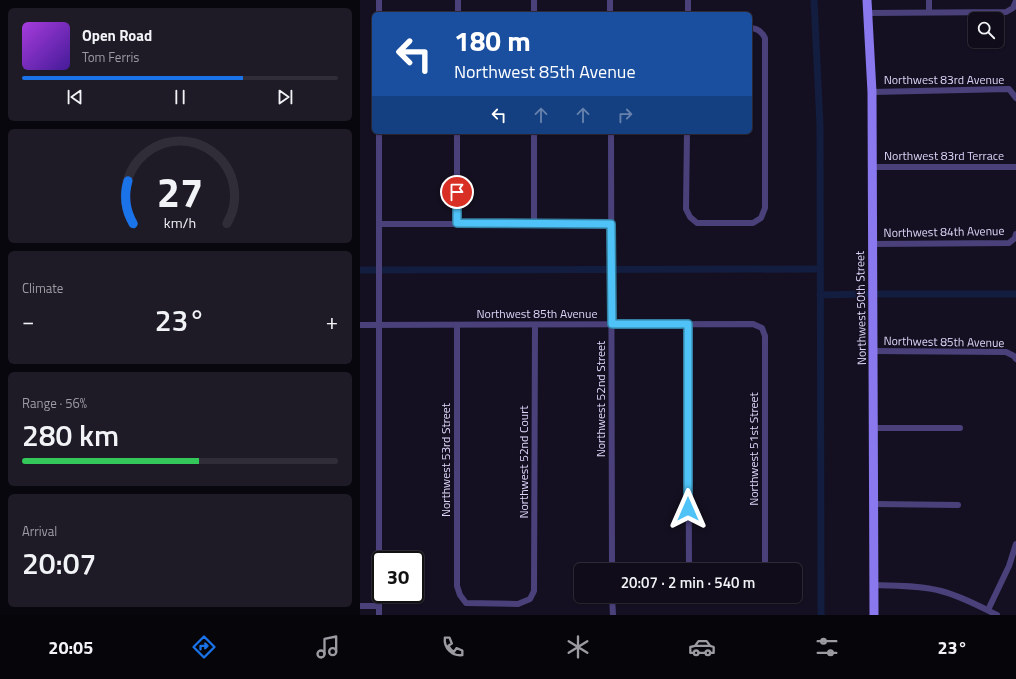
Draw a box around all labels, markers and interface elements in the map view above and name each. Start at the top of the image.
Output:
map controls [968,12,1004,48]
button: search [968,12,1004,48]
text: 180 m [454,19,531,62]
text: Open Road [82,24,152,47]
icon: left [388,28,440,80]
text: Tom Ferris [82,47,139,67]
text: Northwest 85th Avenue [454,58,635,85]
street label: Northwest 83rd Avenue [884,70,1004,89]
icon: previous [64,86,86,108]
icon: pause [169,86,191,108]
icon: next [274,86,296,108]
icon: left [488,104,510,126]
icon: ahead [530,104,552,126]
icon: ahead [572,104,594,126]
icon: right [614,104,636,126]
street label: Northwest 83rd Terrace [884,146,1004,165]
text: 27 [157,160,203,223]
pin [440,175,474,209]
icon: arrive [446,181,468,203]
text: km/h [164,212,196,234]
street label: Northwest 84th Avenue [883,221,1005,242]
street label: Northwest 50th Street [850,250,871,365]
text: Climate [22,278,63,298]
text: 23° [155,297,205,343]
text: − [22,304,34,338]
text: + [326,304,338,338]
street label: Northwest 85th Avenue [477,304,598,323]
street label: Northwest 85th Avenue [883,331,1005,352]
street label: Northwest 52nd Street [591,340,610,457]
street label: Northwest 51st Street [744,391,763,506]
text: Range · 56% [22,393,87,413]
street label: Northwest 53rd Street [436,402,455,517]
street label: Northwest 52nd Court [514,405,533,519]
text: 280 km [22,412,119,458]
position arrow [667,488,709,530]
text: Arrival [22,521,57,541]
text: 20:07 [22,540,96,586]
speed limit sign: 30 [372,551,424,603]
text: 20:07 · 2 min · 540 m [621,571,755,594]
icon: directions [190,633,218,661]
icon: music [314,633,342,661]
icon: phone [439,633,467,661]
icon: climate [564,633,592,661]
icon: car [688,633,716,661]
icon: filters [813,633,841,661]
text: 20:05 [48,634,93,661]
text: 23° [937,634,968,661]

